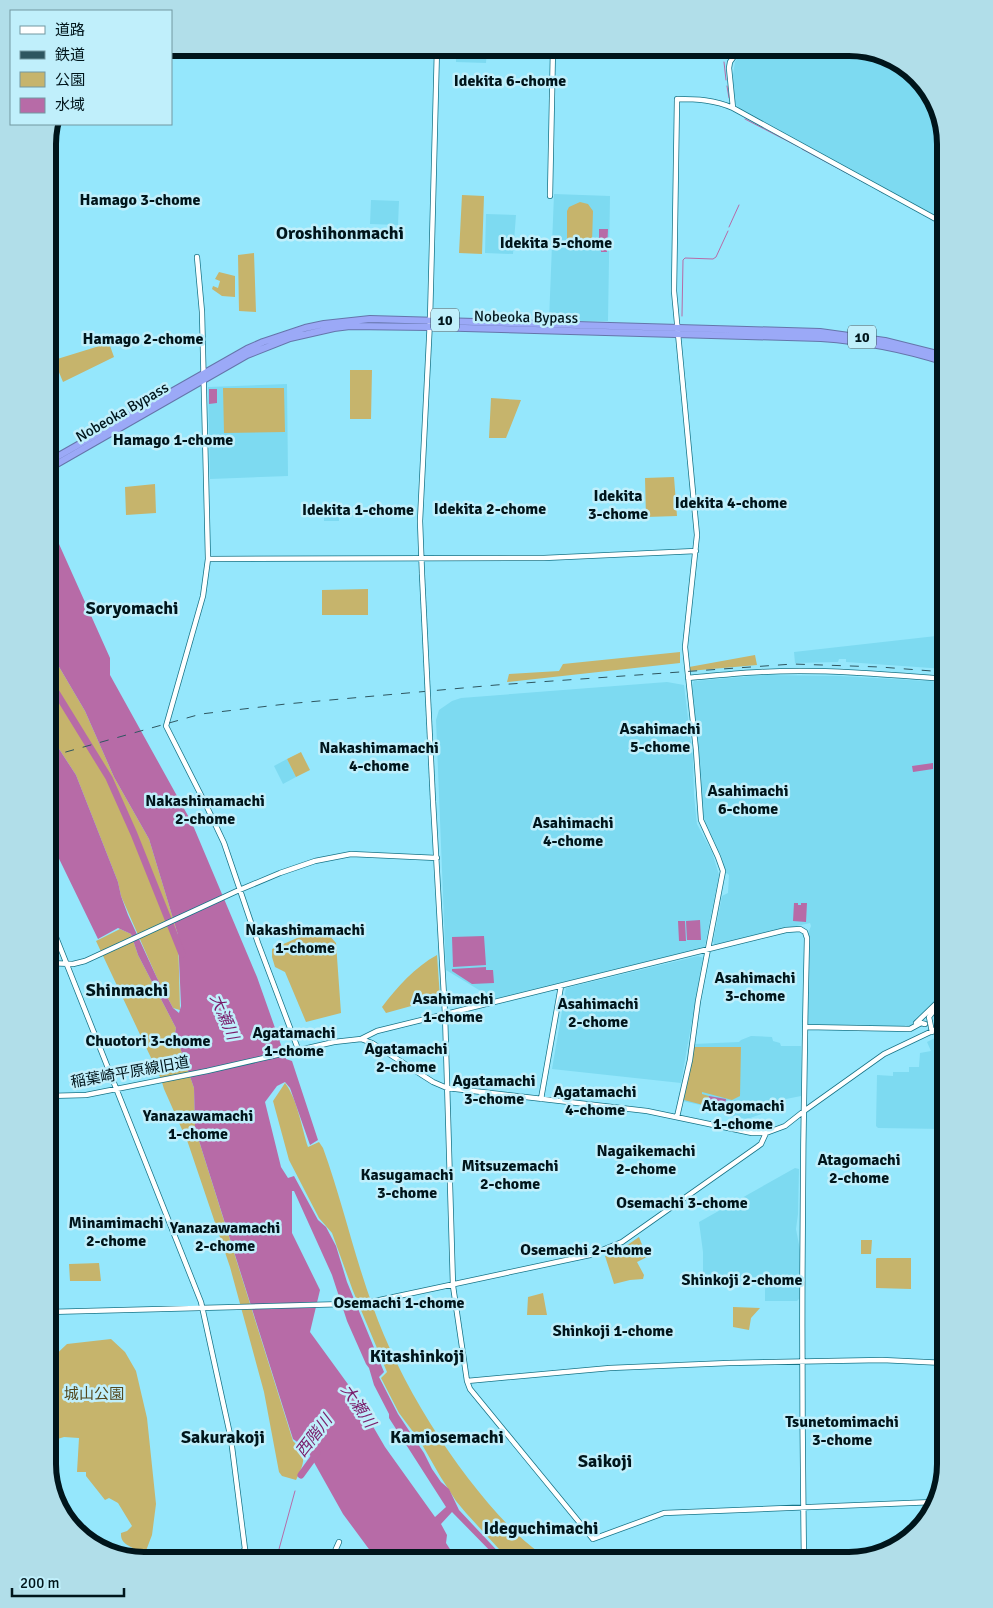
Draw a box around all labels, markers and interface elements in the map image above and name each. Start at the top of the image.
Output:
legend [10,10,172,125]
text: 道路 [55,21,85,39]
text: 鉄道 [55,46,85,64]
text: 公園 [55,71,85,89]
district label: Idekita 6-chome [454,71,566,91]
text: 水域 [55,96,85,114]
district label: Hamago 3-chome [80,190,200,210]
district label: Oroshihonmachi [276,222,404,244]
district label: Idekita 5-chome [500,233,612,253]
street label: Nobeoka Bypass [474,307,579,327]
road number: 10 [431,308,459,332]
road number: 10 [848,326,876,348]
district label: Hamago 2-chome [83,329,203,349]
street label: Nobeoka Bypass [72,378,172,446]
district label: Hamago 1-chome [113,430,233,450]
district label: Idekita 3-chome [588,486,648,524]
district label: Idekita 4-chome [675,493,787,513]
district label: Idekita 2-chome [434,499,546,519]
district label: Idekita 1-chome [302,500,414,520]
district label: Soryomachi [86,597,178,619]
district label: Asahimachi 5-chome [619,719,701,757]
district label: Nakashimamachi 4-chome [319,738,439,776]
district label: Asahimachi 6-chome [707,781,789,819]
district label: Nakashimamachi 2-chome [145,791,265,829]
district label: Asahimachi 4-chome [532,813,614,851]
district label: Nakashimamachi 1-chome [245,920,365,958]
district label: Asahimachi 3-chome [714,968,796,1006]
district label: Shinmachi [86,979,168,1001]
district label: Asahimachi 1-chome [412,989,494,1027]
water label: 大瀬川 [205,991,243,1045]
district label: Asahimachi 2-chome [557,994,639,1032]
district label: Agatamachi 1-chome [252,1023,336,1061]
district label: Chuotori 3-chome [86,1031,210,1051]
district label: Agatamachi 2-chome [364,1039,448,1077]
street label: 稲葉崎平原線旧道 [69,1053,191,1091]
district label: Agatamachi 3-chome [452,1071,536,1109]
district label: Agatamachi 4-chome [553,1082,637,1120]
district label: Atagomachi 1-chome [701,1096,785,1134]
district label: Yanazawamachi 1-chome [142,1106,253,1144]
district label: Nagaikemachi 2-chome [596,1141,696,1179]
district label: Atagomachi 2-chome [817,1150,901,1188]
district label: Mitsuzemachi 2-chome [462,1156,559,1194]
district label: Kasugamachi 3-chome [361,1165,453,1203]
district label: Osemachi 3-chome [616,1193,748,1213]
district label: Minamimachi 2-chome [69,1213,163,1251]
district label: Yanazawamachi 2-chome [169,1218,280,1256]
district label: Osemachi 2-chome [520,1240,652,1260]
district label: Shinkoji 2-chome [682,1270,802,1290]
district label: Osemachi 1-chome [333,1293,465,1313]
district label: Shinkoji 1-chome [553,1321,673,1341]
district label: Kitashinkoji [370,1345,464,1367]
water label: 大瀬川 [336,1381,381,1433]
park label: 城山公園 [64,1385,124,1403]
water label: 西階川 [291,1409,338,1461]
district label: Tsunetomimachi 3-chome [785,1412,899,1450]
district label: Sakurakoji [181,1426,265,1448]
district label: Kamiosemachi [390,1426,504,1448]
district label: Saikoji [578,1450,632,1472]
district label: Ideguchimachi [484,1517,598,1539]
scale bar [12,1566,125,1598]
text: 200 m [20,1574,60,1592]

